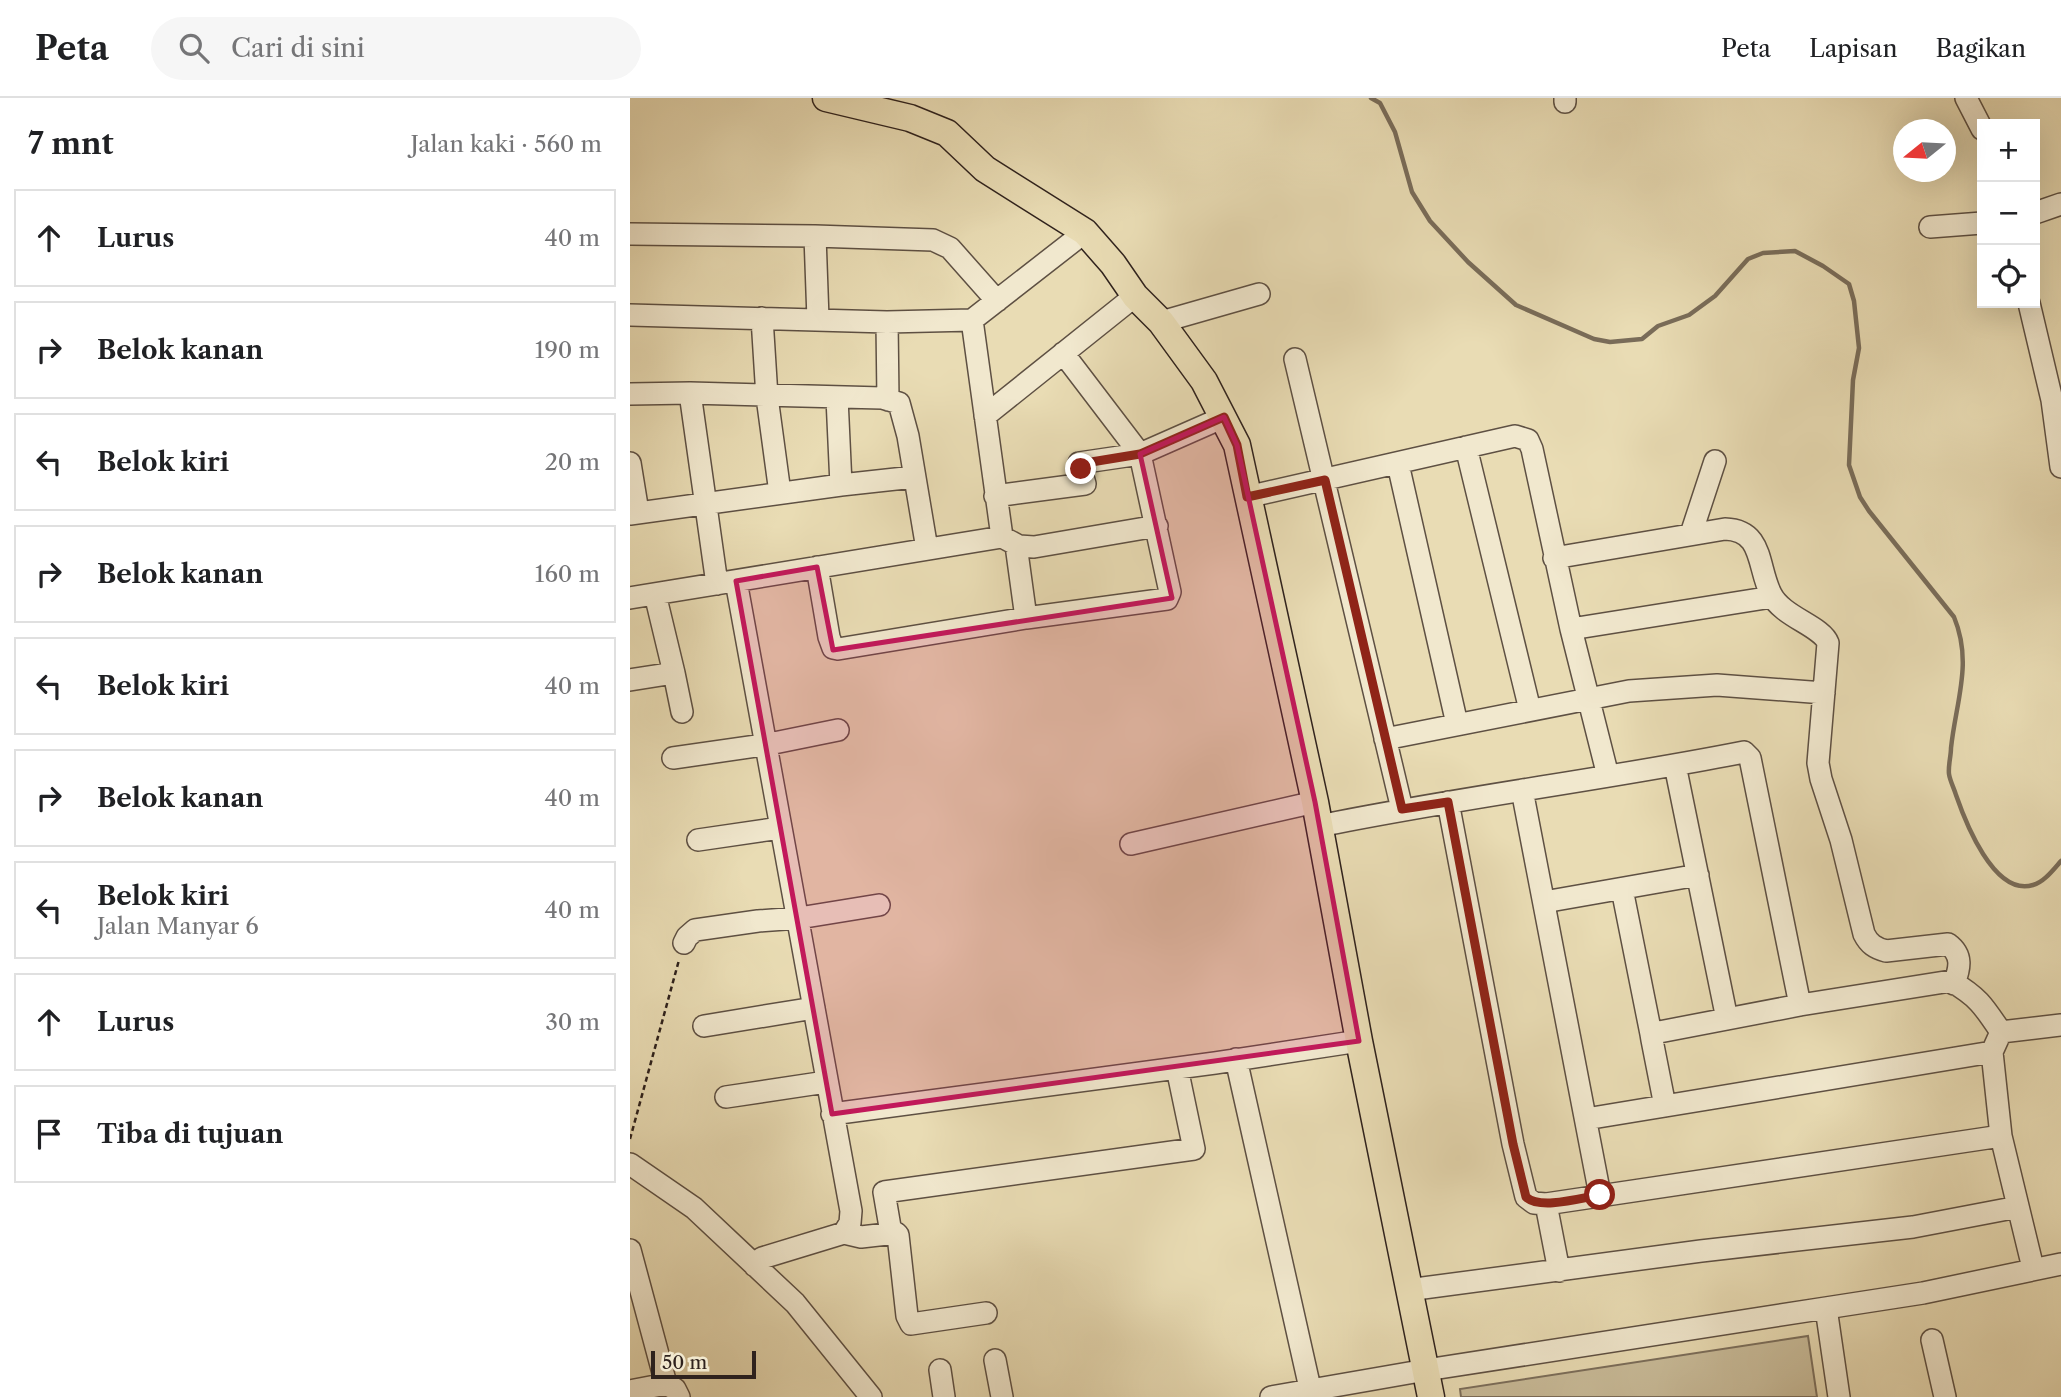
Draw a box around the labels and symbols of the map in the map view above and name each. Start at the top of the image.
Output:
north arrow [1893,119,1956,182]
route end [1065,453,1096,484]
route start [1584,1179,1615,1210]
scale bar [651,1348,756,1380]

